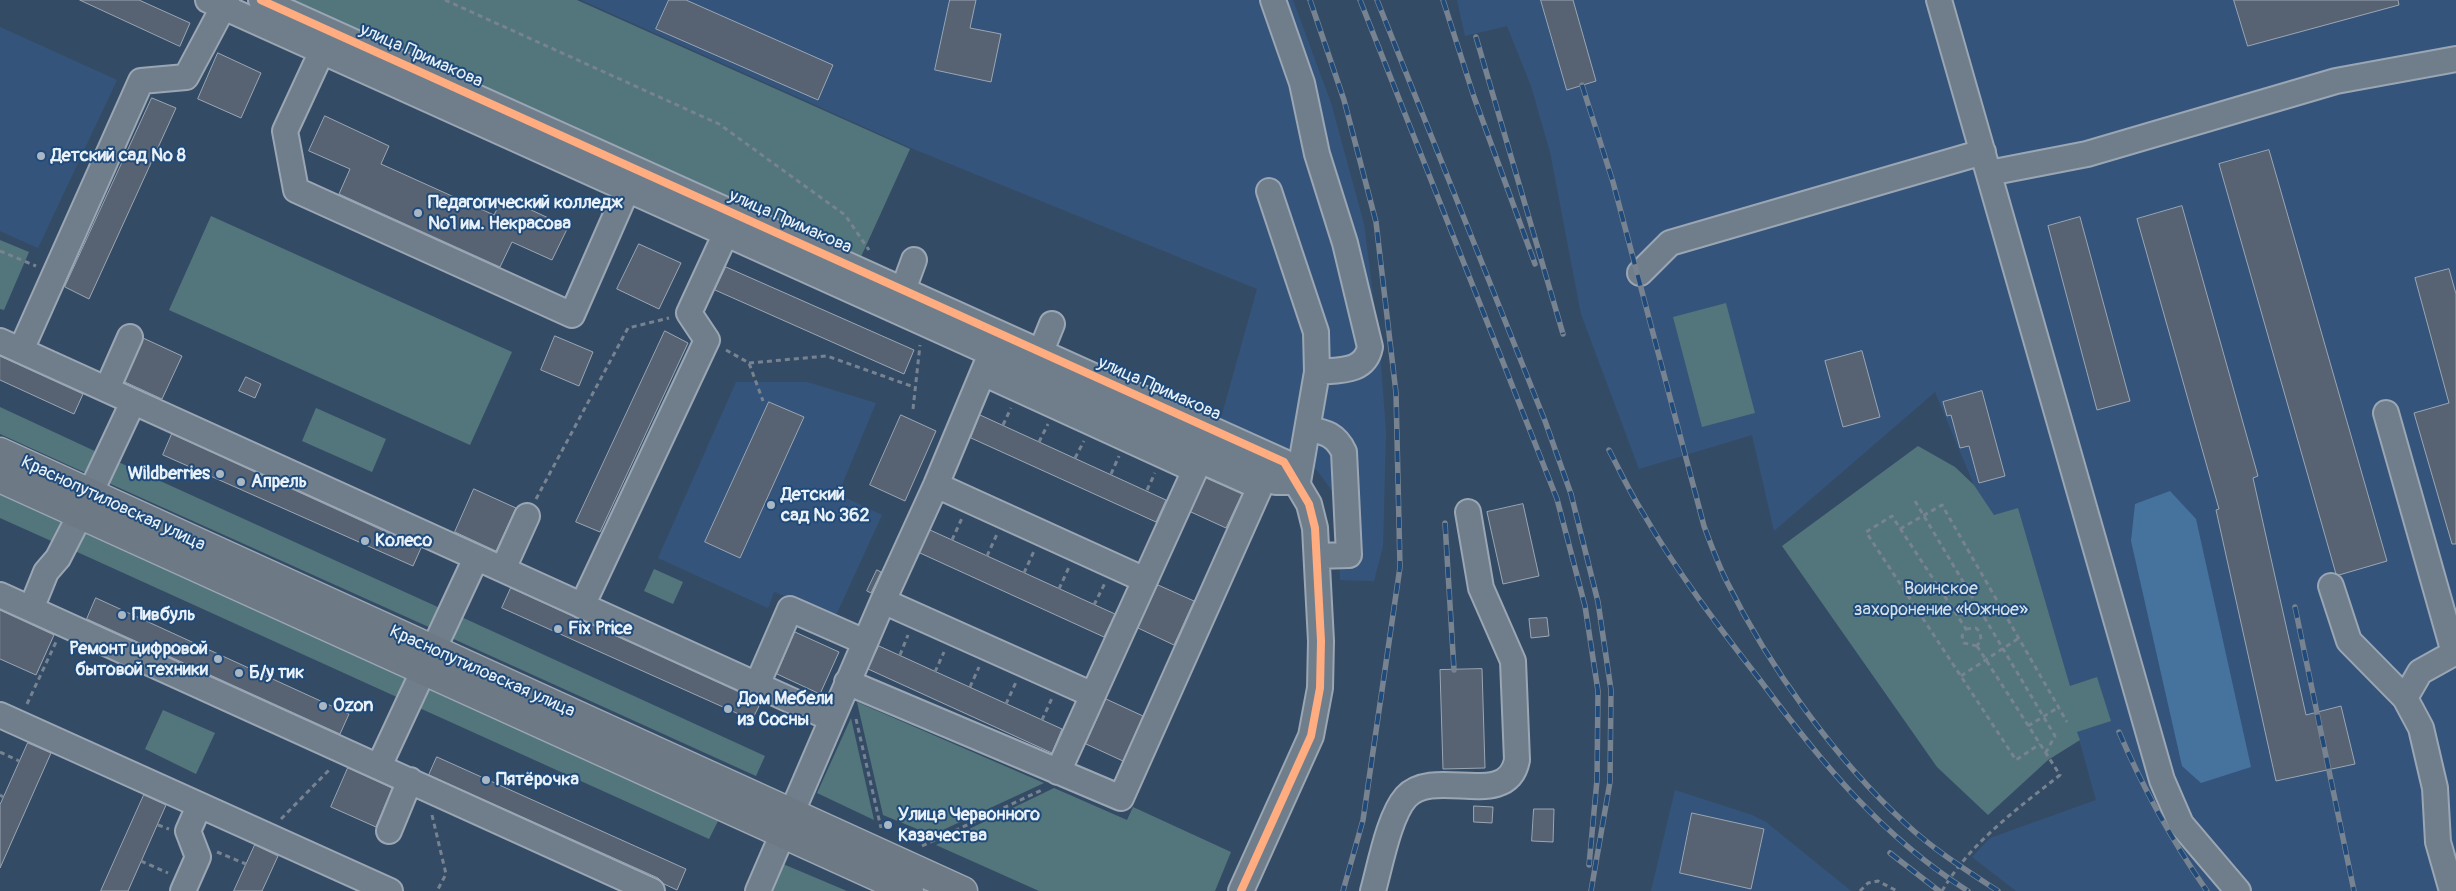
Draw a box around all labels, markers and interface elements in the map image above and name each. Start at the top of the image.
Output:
street label: улица Примакова [356,19,486,93]
place label: Детский сад № 8 [51,145,186,167]
marker: Детский сад № 8 [35,150,47,162]
street label: улица Примакова [725,185,855,259]
place label: Педагогический колледж №1 им. Некрасова [428,192,623,234]
marker: Педагогический колледж №1 им. Некрасова [412,207,424,219]
street label: улица Примакова [1094,352,1224,426]
street label: Краснопутиловская улица [17,452,209,556]
place label: Wildberries [128,463,210,485]
marker: Wildberries [214,468,226,480]
place label: Апрель [251,471,307,493]
marker: Апрель [235,476,247,488]
place label: Детский сад № 362 [781,484,870,526]
marker: Детский сад № 362 [765,499,777,511]
place label: Колесо [375,530,432,552]
marker: Колесо [359,535,371,547]
park label: Воинское захоронение «Южное» [1854,578,2028,620]
place label: Пивбуль [132,604,195,626]
marker: Пивбуль [116,609,128,621]
place label: Fix Price [568,618,632,640]
street label: Краснопутиловская улица [386,621,578,723]
marker: Fix Price [552,623,564,635]
place label: Ремонт цифровой бытовой техники [69,638,208,681]
marker: Ремонт цифровой бытовой техники [212,653,224,665]
place label: Б/у тик [249,662,304,684]
marker: Б/у тик [233,667,245,679]
place label: Дом Мебели из Сосны [738,688,833,731]
place label: Ozon [333,695,373,717]
marker: Ozon [317,700,329,712]
marker: Дом Мебели из Сосны [722,703,734,715]
place label: Пятёрочка [496,769,579,791]
marker: Пятёрочка [480,774,492,786]
place label: Улица Червонного Казачества [898,804,1040,846]
marker: Улица Червонного Казачества [882,819,894,831]

